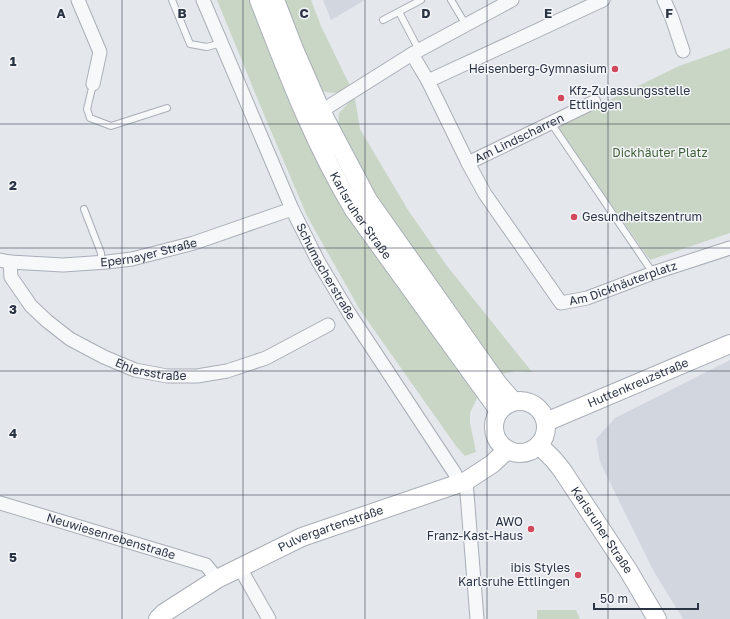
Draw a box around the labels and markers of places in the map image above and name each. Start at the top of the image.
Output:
place label: Heisenberg-Gymnasium [469,61,607,76]
marker: Heisenberg-Gymnasium [610,64,620,74]
place label: Kfz-Zulassungsstelle Ettlingen [569,83,690,112]
marker: Kfz-Zulassungsstelle Ettlingen [556,93,566,103]
place label: Gesundheitszentrum [582,209,702,224]
marker: Gesundheitszentrum [569,212,579,222]
place label: AWO Franz-Kast-Haus [427,514,523,543]
marker: AWO Franz-Kast-Haus [526,524,536,534]
place label: ibis Styles Karlsruhe Ettlingen [458,560,570,589]
marker: ibis Styles Karlsruhe Ettlingen [573,570,583,580]

